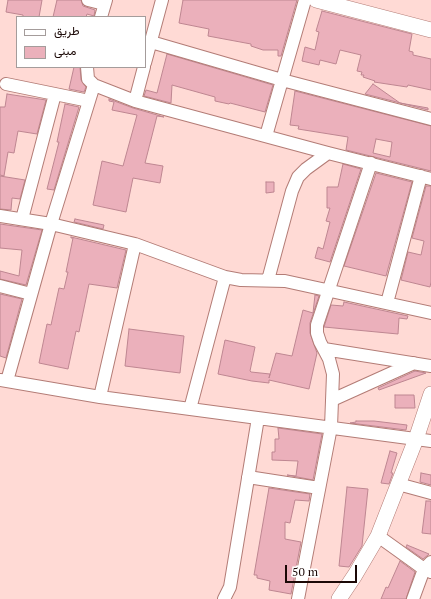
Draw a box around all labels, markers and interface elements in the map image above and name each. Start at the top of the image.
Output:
legend [16,16,146,68]
text: طريق [54,23,79,38]
text: مبنى [54,43,76,58]
scale bar [287,557,359,583]
text: 50 m [292,564,318,579]

